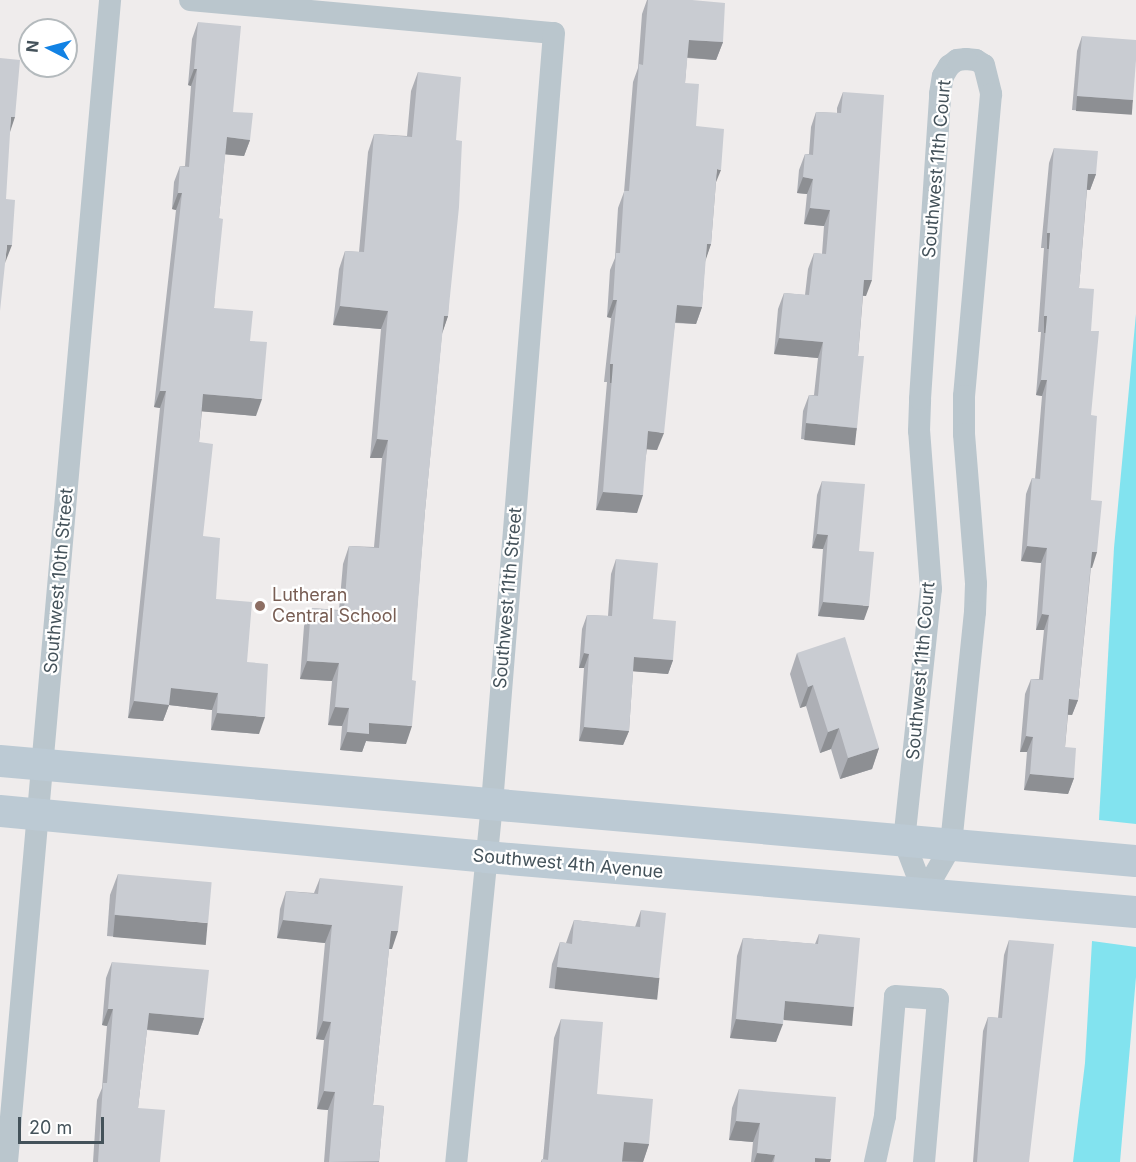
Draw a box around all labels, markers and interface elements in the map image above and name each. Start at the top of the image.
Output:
north arrow [18,18,78,78]
text: N [22,39,43,53]
street label: Southwest 11th Court [918,79,956,259]
street label: Southwest 10th Street [40,487,78,675]
street label: Southwest 11th Street [489,506,527,690]
street label: Southwest 11th Court [902,581,940,761]
place label: Lutheran Central School [272,585,397,628]
marker: Lutheran Central School [253,599,267,613]
street label: Southwest 4th Avenue [472,845,664,883]
scale bar [21,1105,106,1143]
text: 20 m [29,1117,72,1138]

